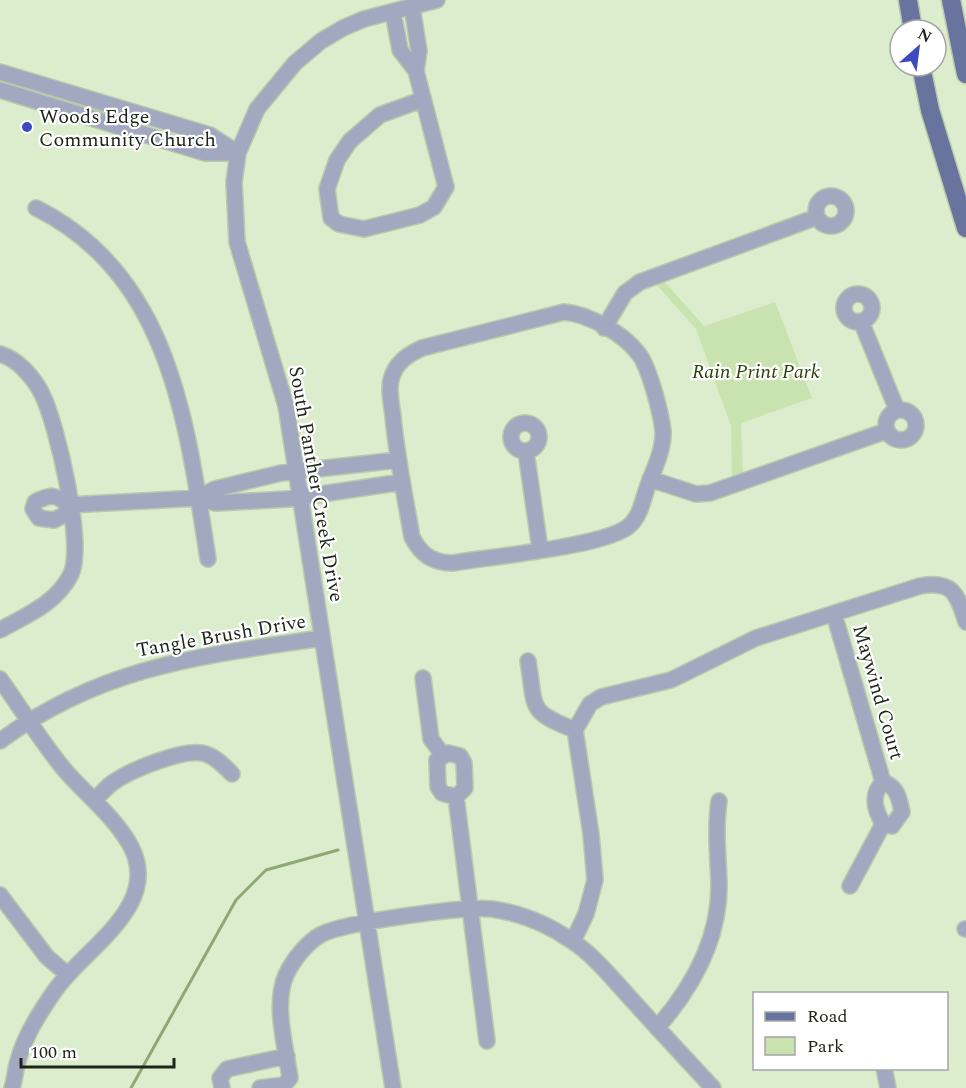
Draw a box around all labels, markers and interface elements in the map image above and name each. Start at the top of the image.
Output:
north arrow [888,18,948,78]
text: N [913,22,936,49]
place label: Woods Edge Community Church [39,102,216,155]
marker: Woods Edge Community Church [20,120,34,134]
park label: Rain Print Park [692,357,821,387]
street label: South Panther Creek Drive [281,364,352,604]
street label: Tangle Brush Drive [134,606,308,666]
street label: Maywind Court [844,621,912,763]
legend [753,992,948,1070]
text: Road [807,1003,848,1030]
scale bar [21,1031,174,1069]
text: Park [807,1033,844,1060]
text: 100 m [30,1039,77,1066]

